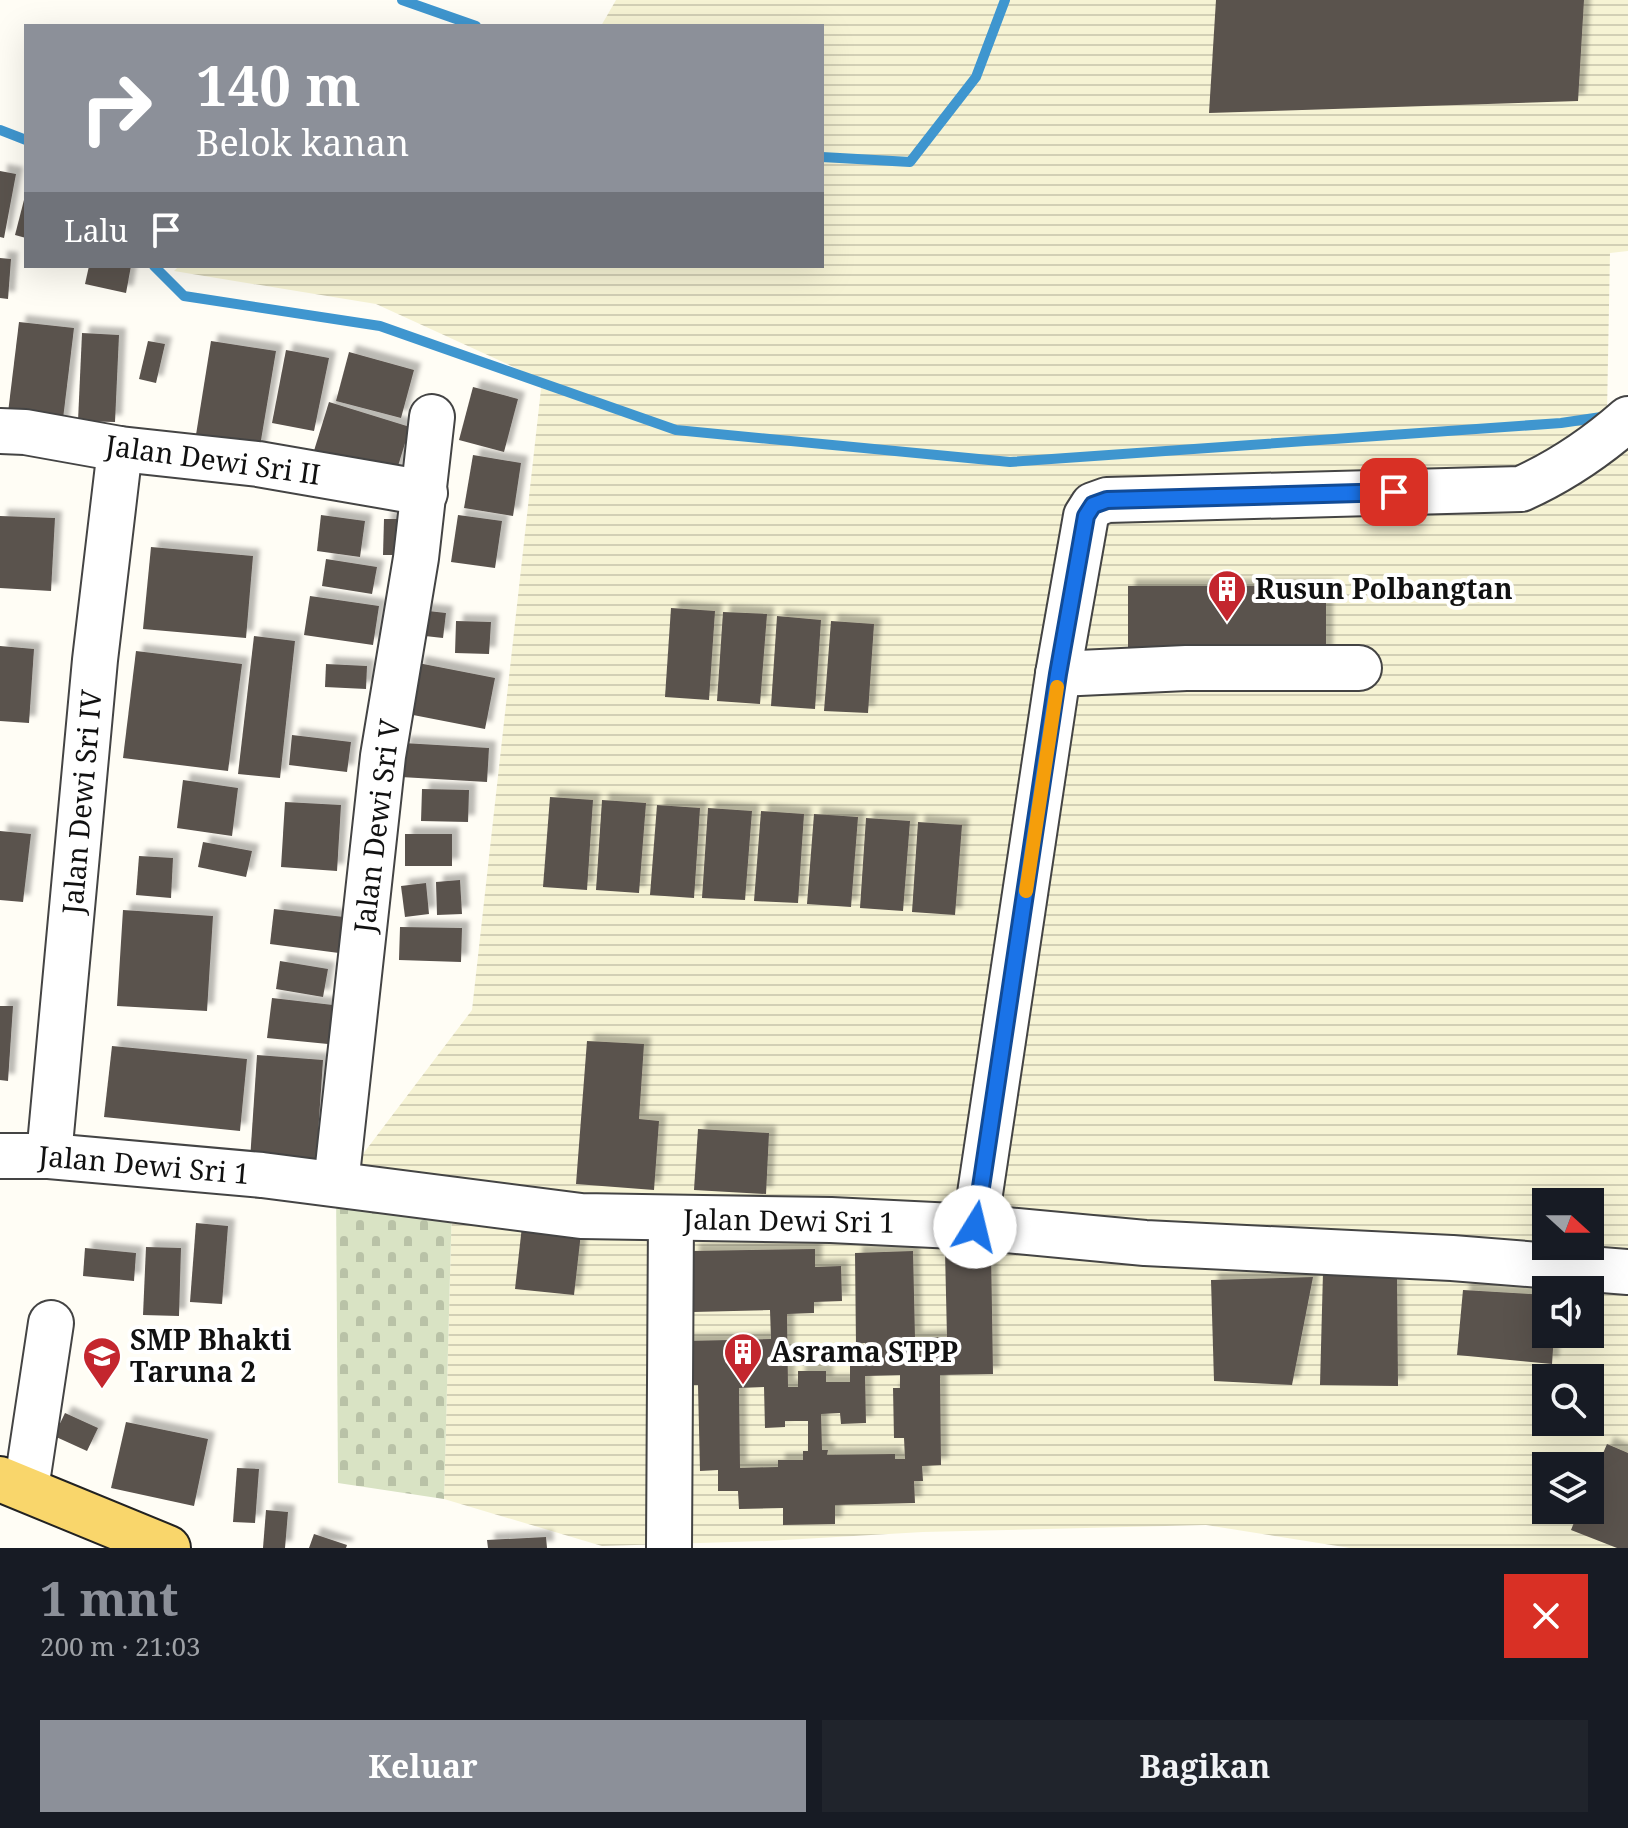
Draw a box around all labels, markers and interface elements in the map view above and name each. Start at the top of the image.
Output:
text: 140 m [196,46,361,122]
icon: right [64,56,168,160]
text: Belok kanan [196,118,409,167]
icon: arrive [144,208,188,252]
text: Lalu [64,210,128,251]
street label: Jalan Dewi Sri II [102,425,323,493]
pin [1360,458,1428,526]
icon: arrive [1372,470,1416,514]
building icon: Rusun Polbangtan [1206,568,1248,623]
place label: Rusun Polbangtan [1255,569,1513,607]
street label: Jalan Dewi Sri IV [52,688,110,917]
street label: Jalan Dewi Sri V [344,717,408,936]
street label: Jalan Dewi Sri 1 [36,1136,251,1192]
position arrow [933,1185,1017,1269]
north arrow [1532,1188,1604,1260]
map controls [1532,1188,1604,1524]
street label: Jalan Dewi Sri 1 [682,1199,895,1241]
button: sound [1532,1276,1604,1348]
place label: SMP Bhakti Taruna 2 [130,1320,291,1390]
building icon: Asrama STPP [722,1331,764,1386]
place label: Asrama STPP [771,1332,958,1370]
school or university icon: SMP Bhakti Taruna 2 [81,1335,123,1390]
button: search [1532,1364,1604,1436]
button: layers [1532,1452,1604,1524]
text: 1 mnt [40,1565,178,1630]
button: close [1504,1574,1588,1658]
text: 200 m · 21:03 [40,1628,201,1664]
button: Keluar [40,1720,806,1812]
button: Bagikan [822,1720,1588,1812]

